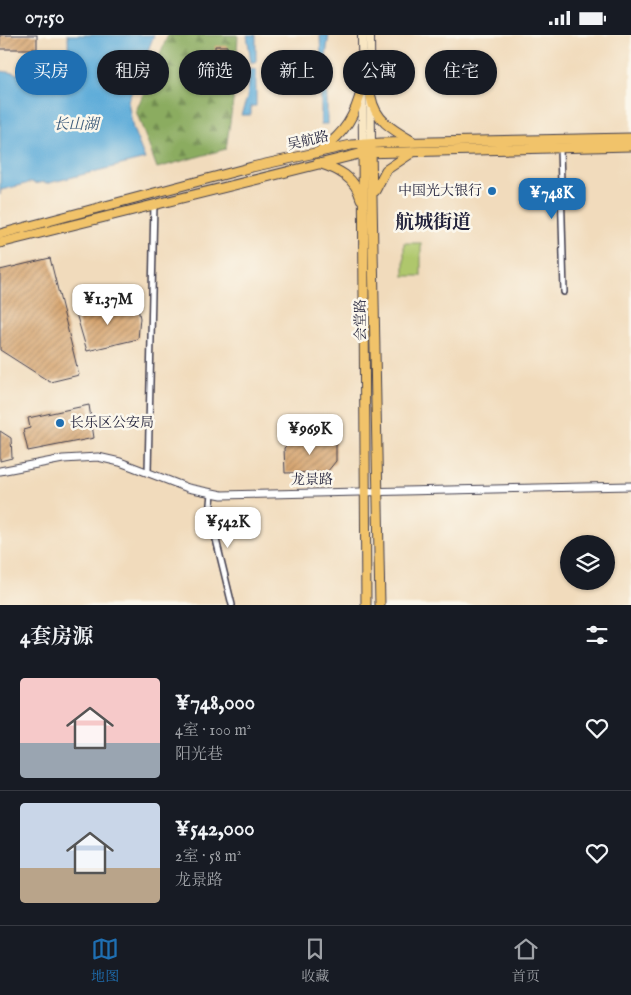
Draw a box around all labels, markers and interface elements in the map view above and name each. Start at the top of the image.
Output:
text: 07:50 [25,6,64,30]
chip: 买房 [15,50,87,95]
chip: 租房 [97,50,169,95]
chip: 筛选 [179,50,251,95]
chip: 新上 [261,50,333,95]
chip: 公寓 [343,50,415,95]
chip: 住宅 [425,50,497,95]
water label: 长山湖 [53,115,101,134]
street label: 吴航路 [286,128,330,154]
pin: ¥748K [517,177,587,220]
place label: 中国光大银行 [398,182,482,200]
text: ¥748K [530,184,574,204]
marker: 中国光大银行 [486,185,498,197]
district label: 航城街道 [395,211,471,235]
pin: ¥1.37M [67,283,149,326]
text: ¥1.37M [83,290,133,310]
street label: 会堂路 [352,299,370,341]
pin: ¥969K [275,413,345,456]
place label: 长乐区公安局 [70,414,154,432]
marker: 长乐区公安局 [54,417,66,429]
text: ¥969K [288,420,332,440]
street label: 龙景路 [291,471,333,489]
pin: ¥542K [193,507,263,549]
text: ¥542K [206,513,250,533]
map controls [560,535,615,590]
button: layers [560,535,615,590]
icon: filters [583,621,611,649]
text: 4套房源 [20,624,93,651]
text: ¥748,000 [175,690,255,717]
icon: home [60,698,120,758]
icon: heart [583,714,611,742]
text: 4室 · 100 m² [175,721,251,741]
text: 阳光巷 [175,745,223,765]
text: ¥542,000 [175,816,255,843]
icon: home [60,823,120,883]
icon: heart [583,839,611,867]
text: 2室 · 58 m² [175,847,241,867]
text: 龙景路 [175,871,223,891]
tab: 地图 [91,935,119,986]
tab: 收藏 [301,935,329,986]
tab: 首页 [512,935,540,986]

